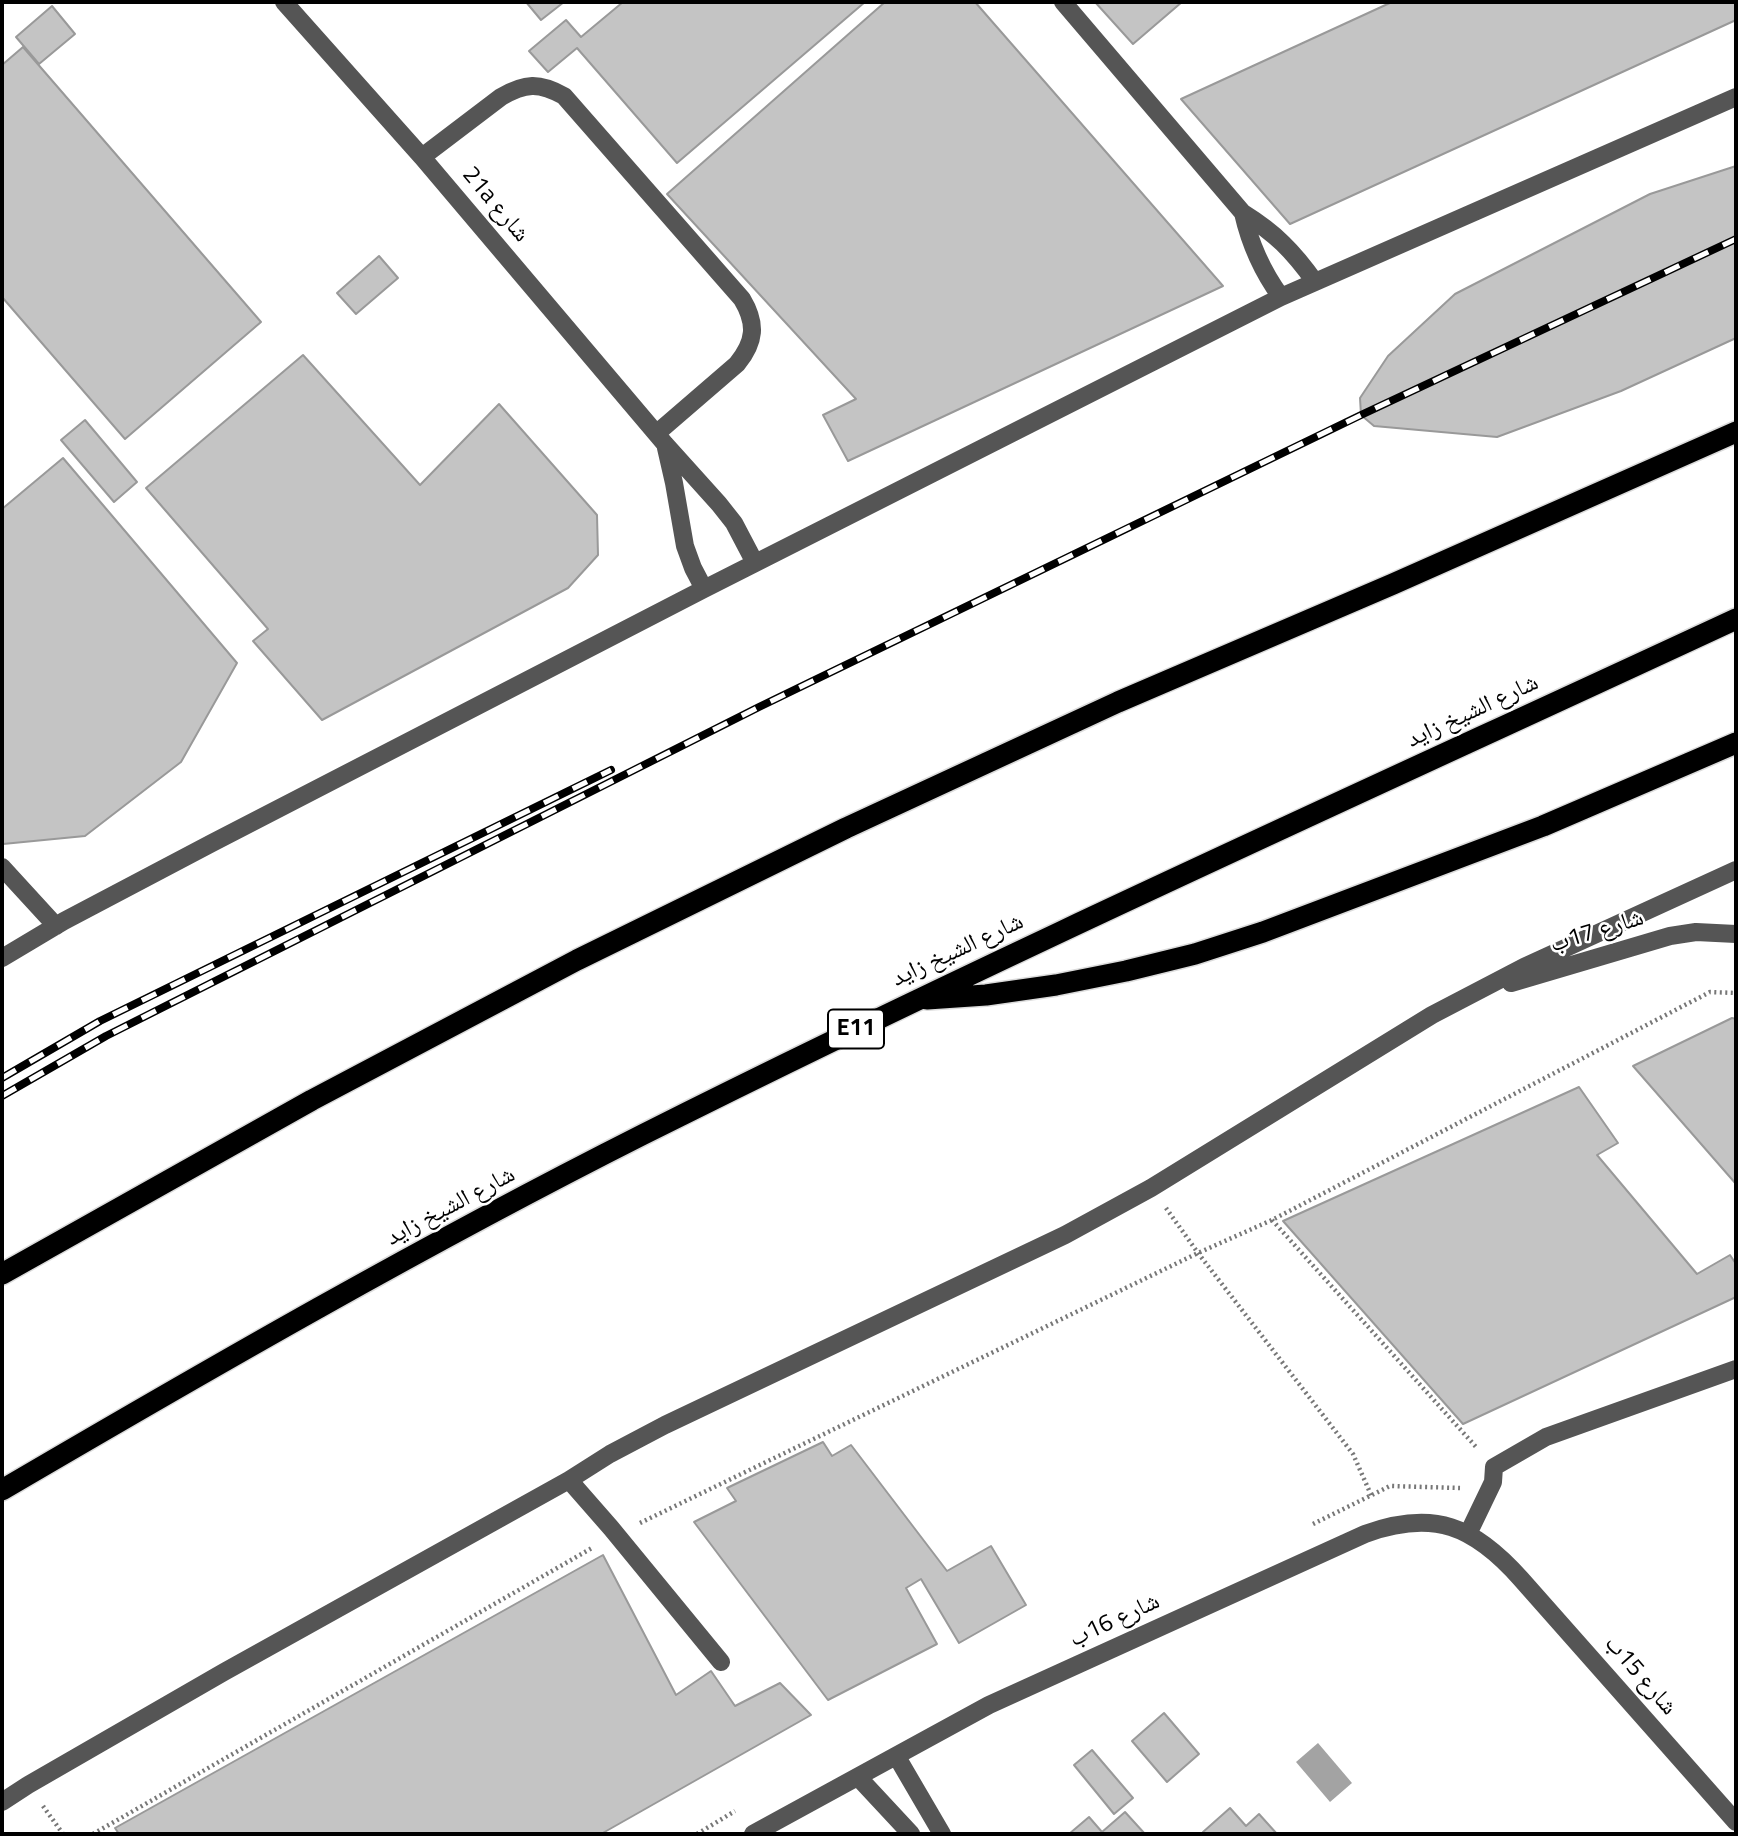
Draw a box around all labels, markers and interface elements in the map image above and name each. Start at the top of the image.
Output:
street label: 21a شارع [455,161,535,249]
street label: شارع الشيخ زايد [1403,669,1543,755]
street label: شارع 17ب [1547,904,1647,960]
street label: شارع الشيخ زايد [888,908,1028,994]
road number: E11 [828,1010,884,1048]
street label: شارع الشيخ زايد [382,1161,520,1253]
street label: شارع 16ب [1065,1588,1165,1654]
street label: شارع 15ب [1598,1630,1682,1722]

